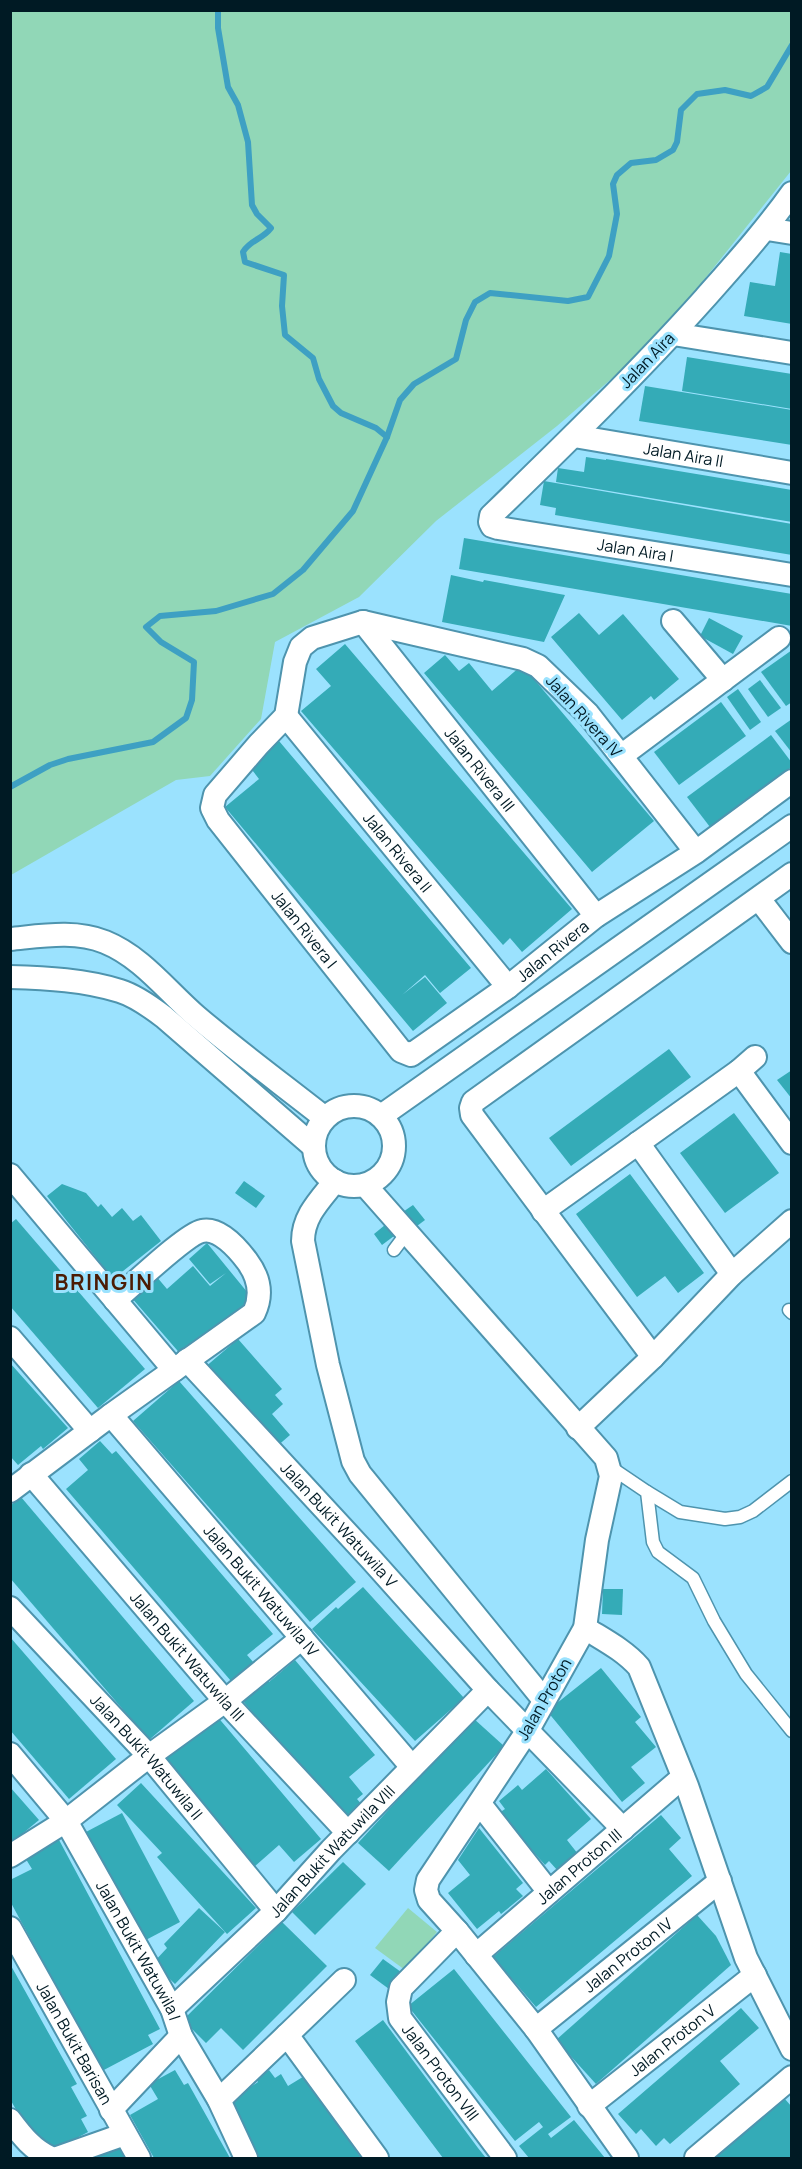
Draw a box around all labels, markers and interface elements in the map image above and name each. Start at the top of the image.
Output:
street label: Jalan Aira [615,327,679,393]
street label: Jalan Aira II [642,437,725,472]
street label: Jalan Aira I [596,533,675,567]
street label: Jalan Rivera IV [541,670,627,762]
street label: Jalan Rivera III [440,723,520,816]
street label: Jalan Rivera II [358,807,437,897]
street label: Jalan Rivera I [267,885,342,973]
street label: Jalan Rivera [512,915,593,987]
district label: BRINGIN [55,1267,153,1297]
street label: Jalan Bukit Watuwila V [276,1457,402,1592]
street label: Jalan Bukit Watuwila IV [199,1520,324,1661]
street label: Jalan Bukit Watuwila III [125,1587,249,1726]
street label: Jalan Proton [512,1654,576,1744]
street label: Jalan Bukit Watuwila II [85,1689,208,1824]
street label: Jalan Bukit Watuwila VIII [265,1780,400,1922]
street label: Jalan Proton III [532,1823,626,1909]
street label: Jalan Bukit Watuwila I [91,1877,186,2023]
street label: Jalan Proton IV [579,1912,677,1997]
street label: Jalan Bukit Barisan [31,1978,118,2108]
street label: Jalan Proton V [624,1999,720,2081]
street label: Jalan Proton VIII [397,2019,484,2125]

